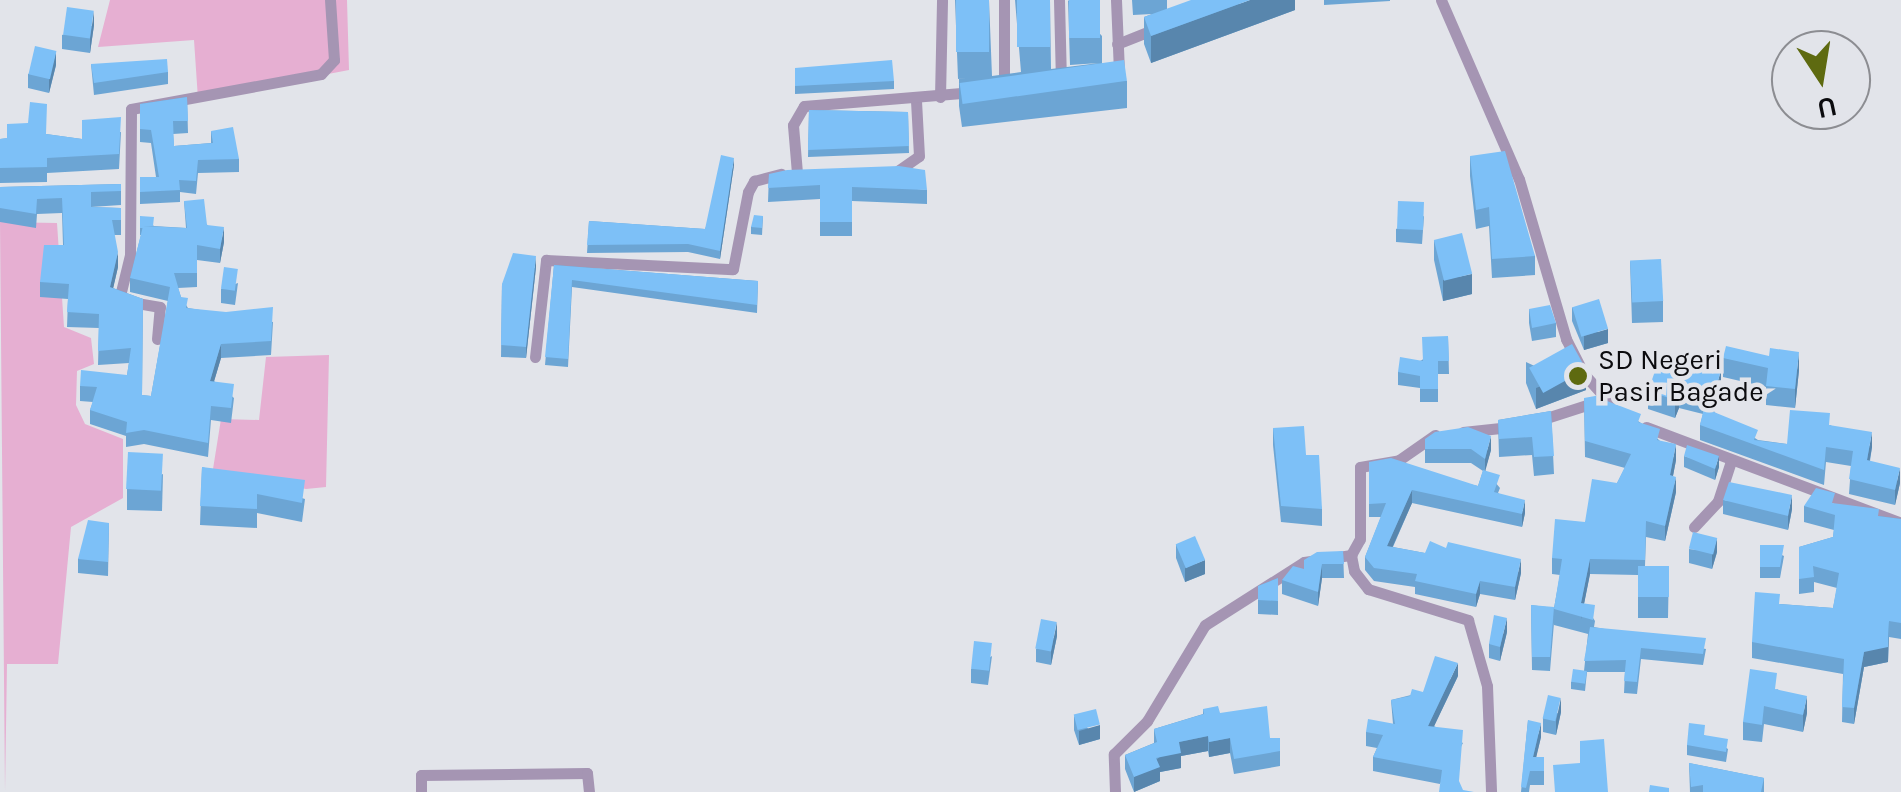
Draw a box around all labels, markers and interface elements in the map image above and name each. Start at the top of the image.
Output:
north arrow [1771,30,1871,130]
text: U [1814,90,1840,126]
place label: SD Negeri Pasir Bagade [1598,343,1764,409]
marker: SD Negeri Pasir Bagade [1567,365,1589,387]

